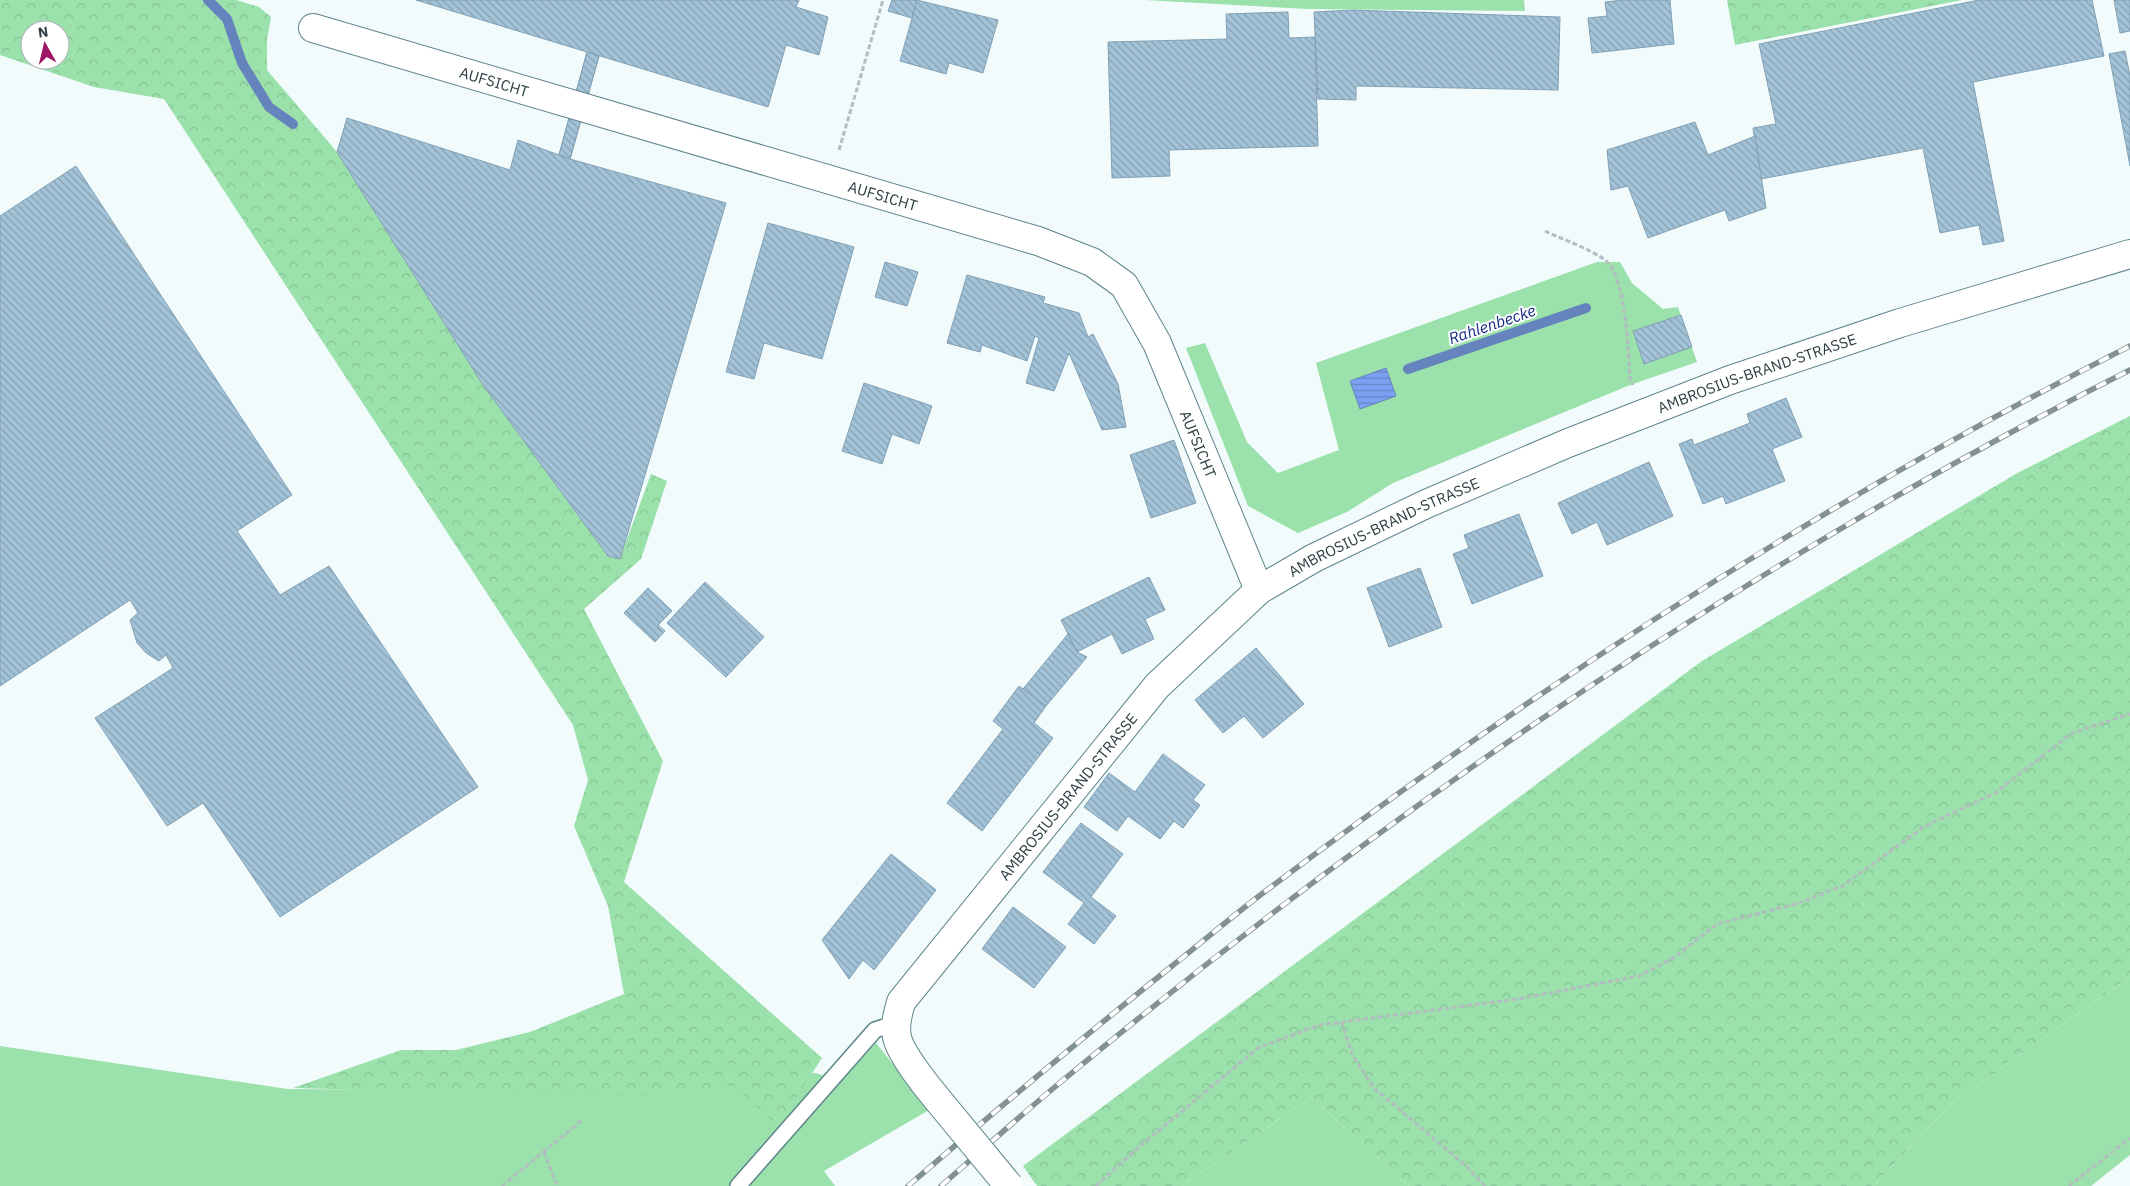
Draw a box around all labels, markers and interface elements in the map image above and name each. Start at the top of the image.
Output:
north arrow [20,20,70,70]
text: N [37,23,49,42]
street label: AUFSICHT [457,62,532,101]
street label: AUFSICHT [846,176,920,215]
water label: Rahlenbecke [1446,300,1538,348]
street label: AMBROSIUS-BRAND-STRASSE [1655,329,1859,417]
street label: AUFSICHT [1176,407,1221,481]
street label: AMBROSIUS-BRAND-STRASSE [1285,473,1482,580]
street label: AMBROSIUS-BRAND-STRASSE [994,709,1141,884]

